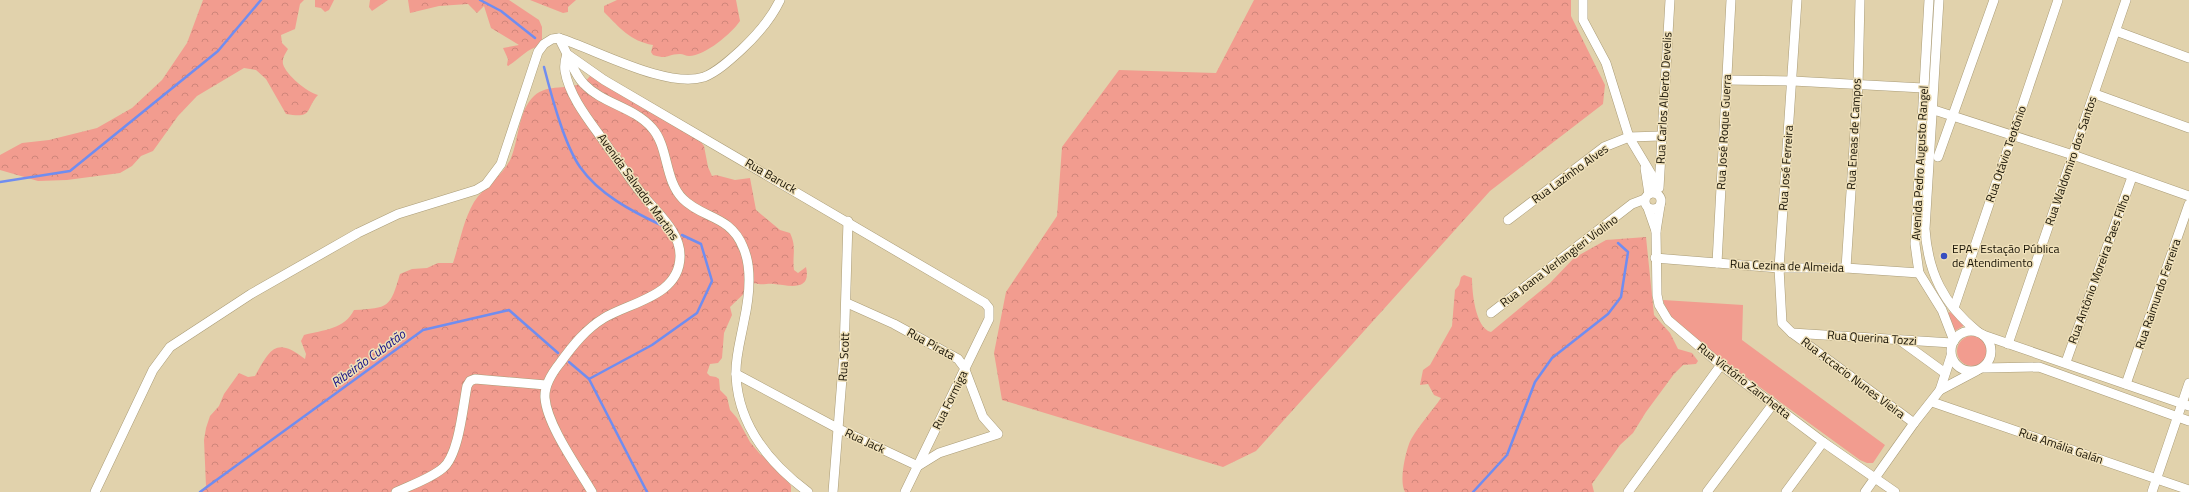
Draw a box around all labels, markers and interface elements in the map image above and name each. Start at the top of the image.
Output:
street label: Rua Carlos Alberto Develis [1651,31,1676,165]
street label: Rua José Roque Guerra [1711,74,1736,190]
street label: Rua Eneas de Campos [1841,77,1866,190]
street label: Avenida Pedro Augusto Rangel [1906,85,1933,241]
street label: Rua Waldomiro dos Santos [2039,93,2102,228]
street label: Rua Otávio Teotônio [1980,103,2031,205]
street label: Rua José Ferreira [1773,125,1798,211]
street label: Avenida Salvador Martins [593,129,684,245]
street label: Rua Lazinho Alves [1527,139,1613,208]
street label: Rua Baruck [742,153,801,198]
street label: Rua Antônio Moreira Paes Filho [2063,191,2135,346]
street label: Rua Joana Verlangieri Violino [1496,210,1622,311]
street label: Rua Raimundo Ferreira [2130,236,2185,352]
place label: EPA- Estação Pública de Atendimento [1952,239,2059,272]
marker: EPA- Estação Pública de Atendimento [1939,251,1949,261]
street label: Rua Cezina de Almeida [1730,254,1844,277]
street label: Rua Pirata [904,323,959,365]
water label: Ribeirão Cubatão [327,324,410,392]
street label: Rua Querina Tozzi [1827,325,1917,350]
street label: Rua Scott [833,331,854,382]
street label: Rua Accacio Nunes Vieira [1797,332,1909,423]
street label: Rua Victório Zanchetta [1693,338,1795,423]
street label: Rua Formiga [927,367,972,433]
street label: Rua Amália Galán [2016,422,2106,469]
street label: Rua Jack [842,423,889,458]

